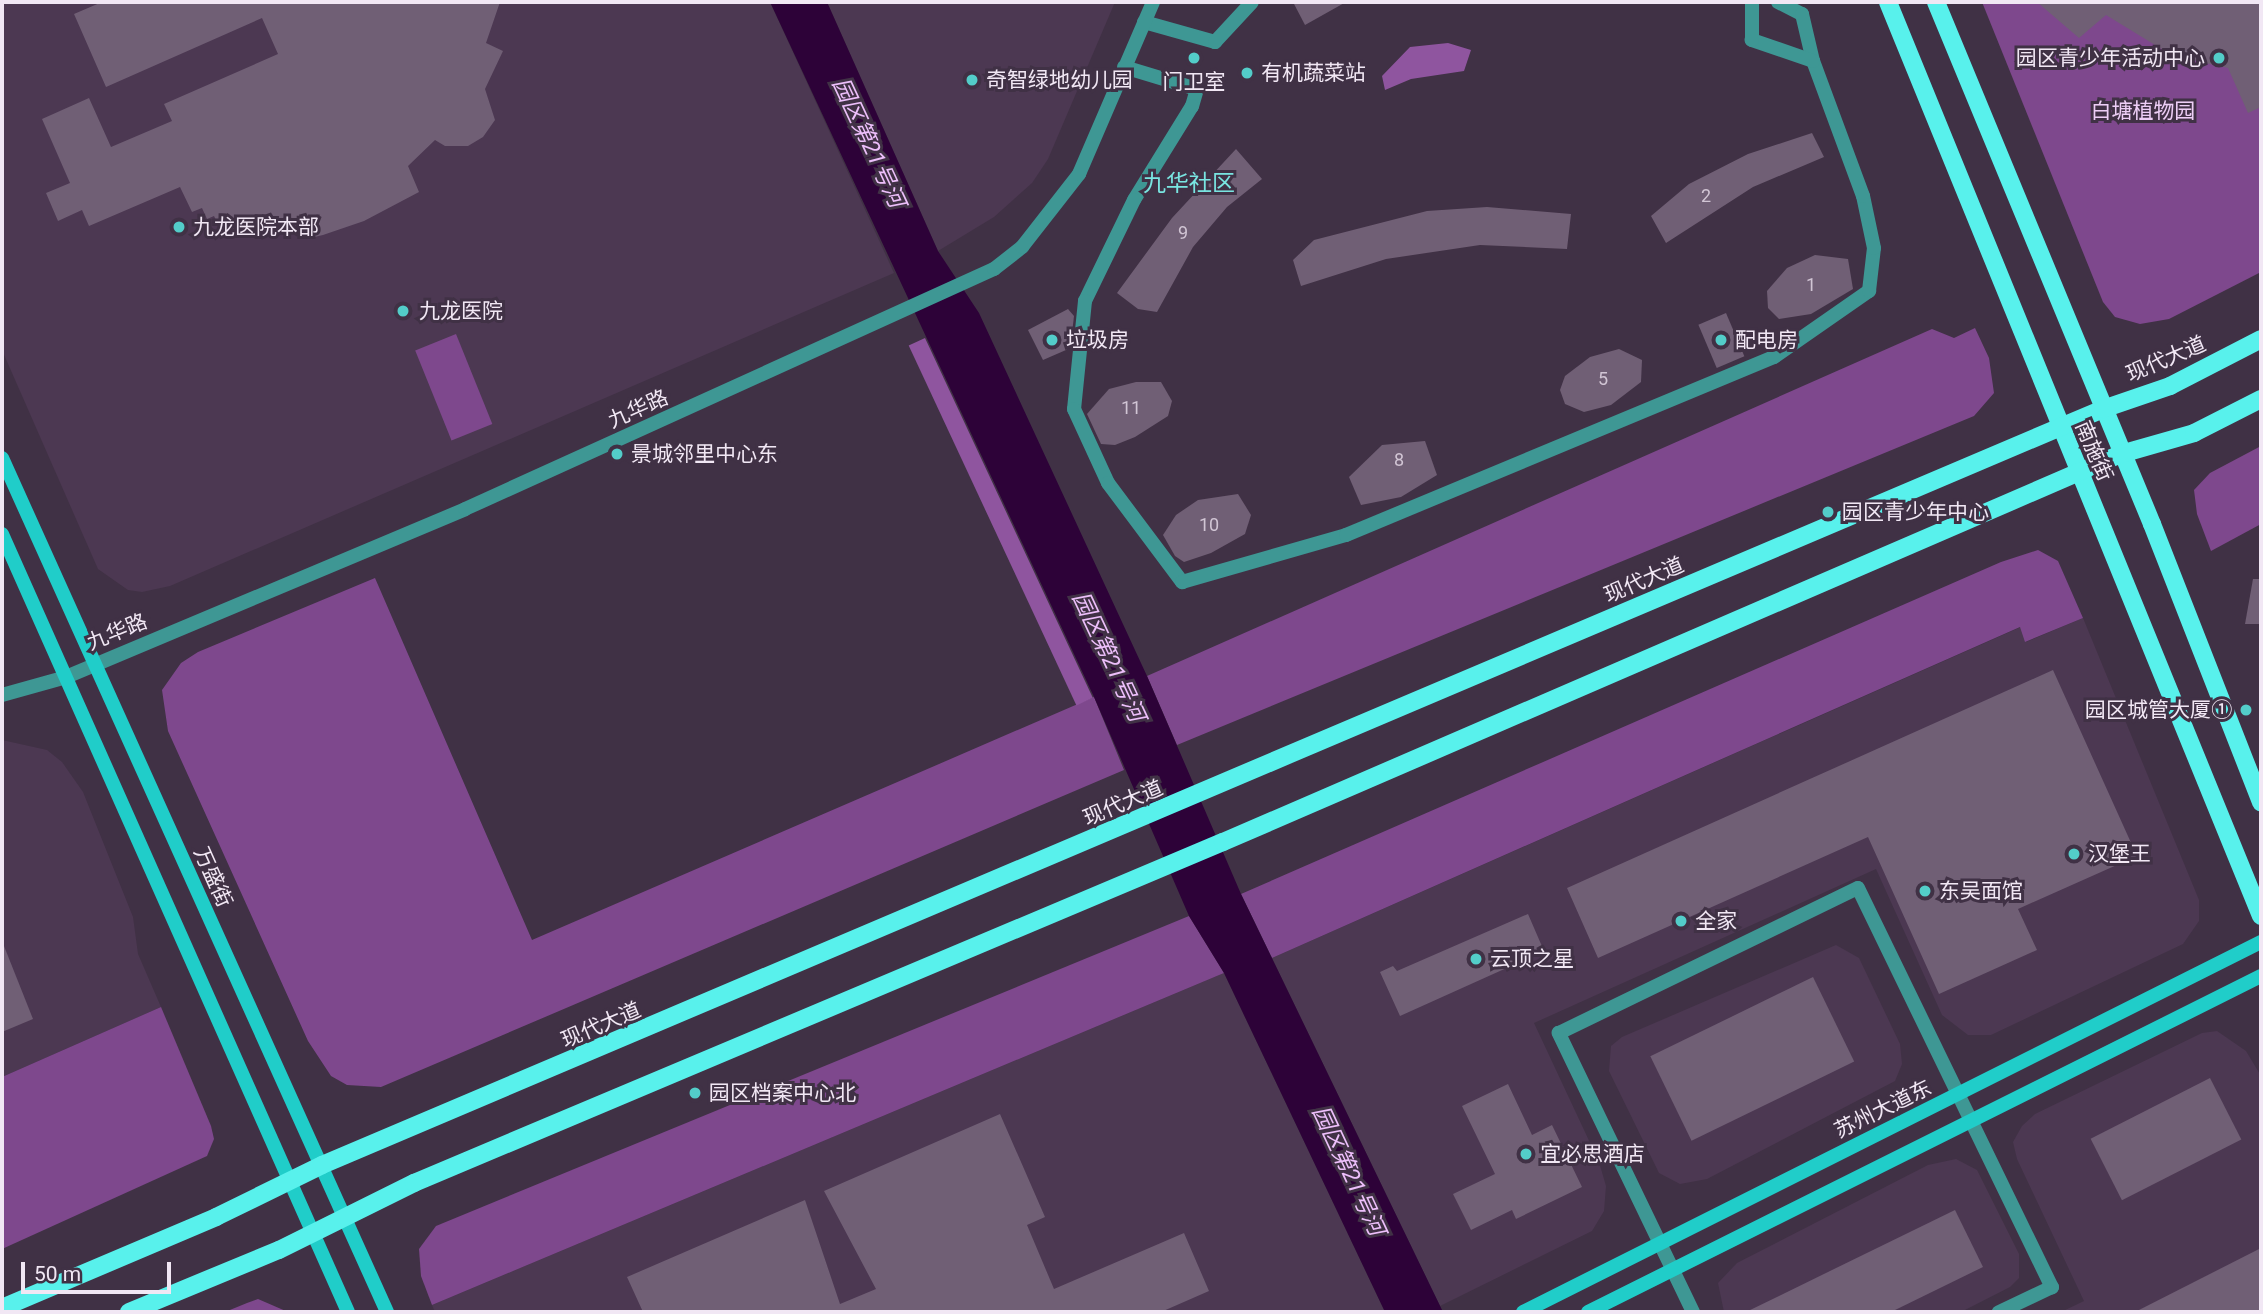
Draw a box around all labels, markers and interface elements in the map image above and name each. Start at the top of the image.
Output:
place label: 园区青少年活动中心 [2016,45,2205,71]
marker: 门卫室 [1186,50,1202,66]
marker: 园区青少年活动中心 [2211,50,2227,66]
place label: 有机蔬菜站 [1261,60,1366,86]
marker: 有机蔬菜站 [1239,65,1255,81]
place label: 奇智绿地幼儿园 [986,67,1133,93]
place label: 门卫室 [1163,69,1225,95]
marker: 奇智绿地幼儿园 [964,72,980,88]
water label: 园区第21号河 [826,74,910,212]
park label: 白塘植物园 [2091,98,2195,124]
district label: 九华社区 [1143,170,1235,198]
house number: 2 [1701,185,1711,207]
place label: 九龙医院本部 [193,214,319,240]
marker: 九龙医院本部 [171,219,187,235]
house number: 9 [1178,222,1188,244]
house number: 1 [1806,274,1816,296]
place label: 九龙医院 [419,298,503,324]
marker: 九龙医院 [393,301,413,321]
place label: 垃圾房 [1066,327,1129,353]
place label: 配电房 [1735,327,1798,353]
street label: 现代大道 [2122,331,2210,387]
marker: 垃圾房 [1044,332,1060,348]
marker: 配电房 [1713,332,1729,348]
house number: 5 [1598,368,1608,390]
street label: 九华路 [604,385,672,433]
house number: 11 [1121,397,1141,419]
street label: 南施街 [2070,417,2118,485]
place label: 景城邻里中心东 [631,441,778,467]
marker: 景城邻里中心东 [609,446,625,462]
house number: 8 [1394,449,1404,471]
place label: 园区青少年中心 [1842,499,1989,525]
marker: 园区青少年中心 [1820,504,1836,520]
house number: 10 [1199,514,1219,536]
street label: 现代大道 [1600,552,1688,608]
water label: 园区第21号河 [1066,588,1150,726]
street label: 九华路 [83,609,151,655]
place label: 园区城管大厦① [2085,697,2232,723]
marker: 园区城管大厦① [2238,702,2254,718]
street label: 现代大道 [1079,775,1167,831]
place label: 汉堡王 [2088,841,2151,867]
street label: 万盛街 [189,843,237,911]
marker: 汉堡王 [2066,846,2082,862]
place label: 东吴面馆 [1939,878,2023,904]
marker: 东吴面馆 [1917,883,1933,899]
place label: 全家 [1695,908,1737,934]
marker: 全家 [1673,913,1689,929]
place label: 云顶之星 [1490,946,1574,972]
marker: 云顶之星 [1468,951,1484,967]
street label: 现代大道 [557,997,645,1053]
street label: 苏州大道东 [1830,1075,1936,1143]
place label: 园区档案中心北 [709,1080,856,1106]
marker: 园区档案中心北 [687,1085,703,1101]
water label: 园区第21号河 [1306,1102,1390,1240]
place label: 宜必思酒店 [1540,1141,1645,1167]
marker: 宜必思酒店 [1518,1146,1534,1162]
scale bar [24,1248,175,1292]
text: 50 m [34,1262,81,1286]

